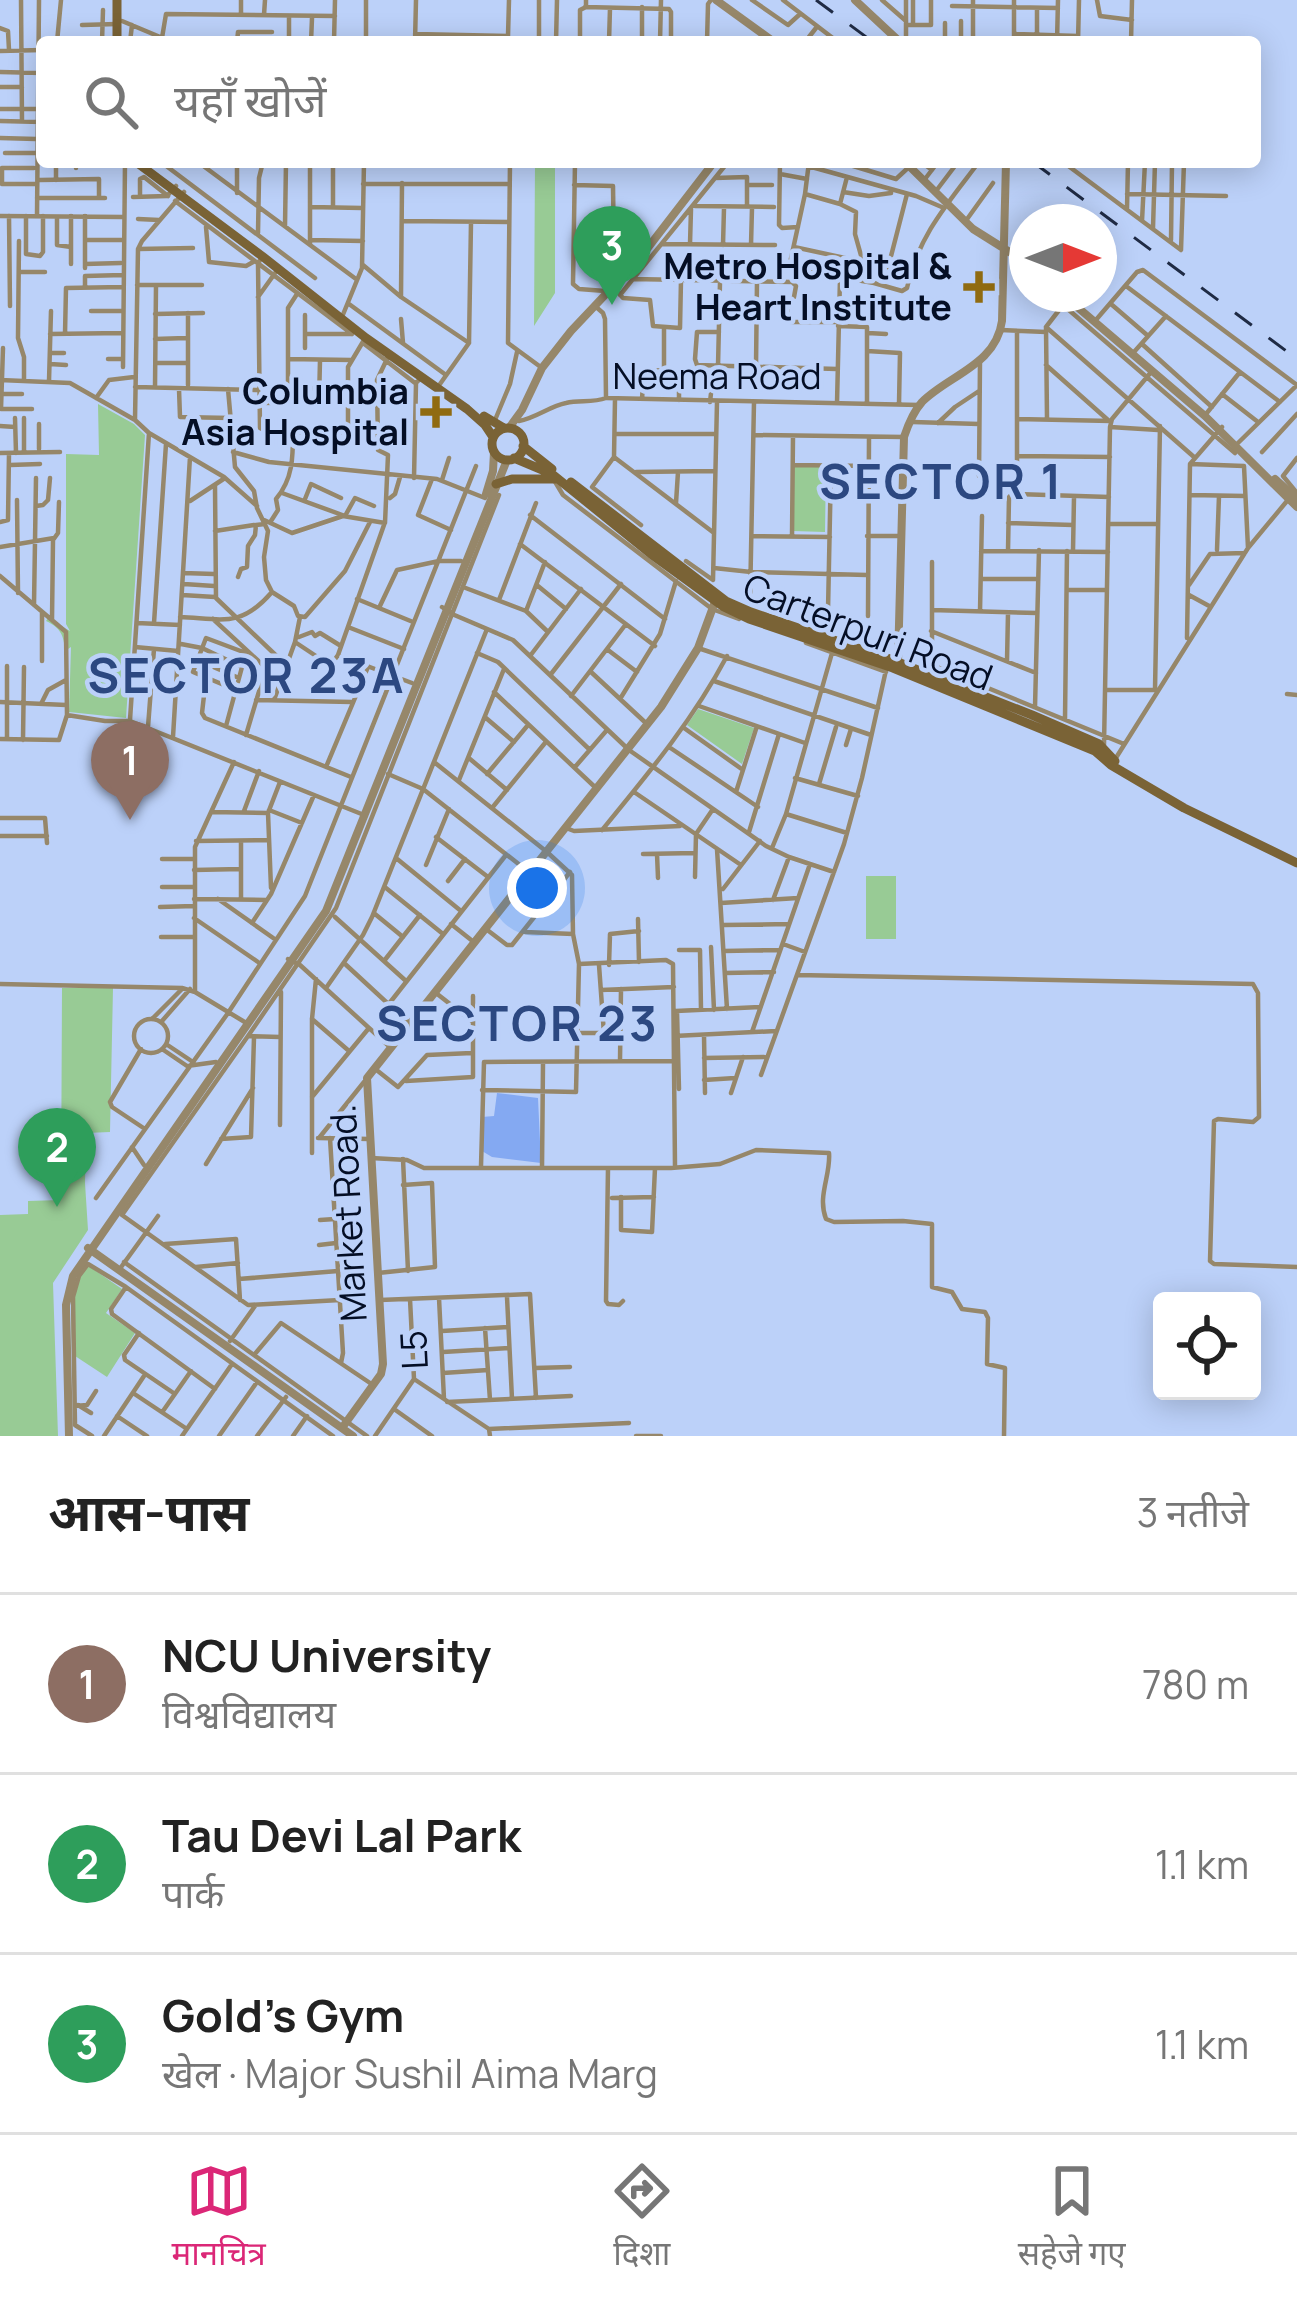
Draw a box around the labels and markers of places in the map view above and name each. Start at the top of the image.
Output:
pin: 3 [573,206,651,305]
place label: Metro Hospital & Heart Institute [663,241,952,331]
marker: Metro Hospital & Heart Institute [963,271,995,303]
place label: Columbia Asia Hospital [181,366,409,456]
marker: Columbia Asia Hospital [420,396,452,428]
pin: 1 [91,721,169,820]
pin: 2 [18,1108,96,1207]

